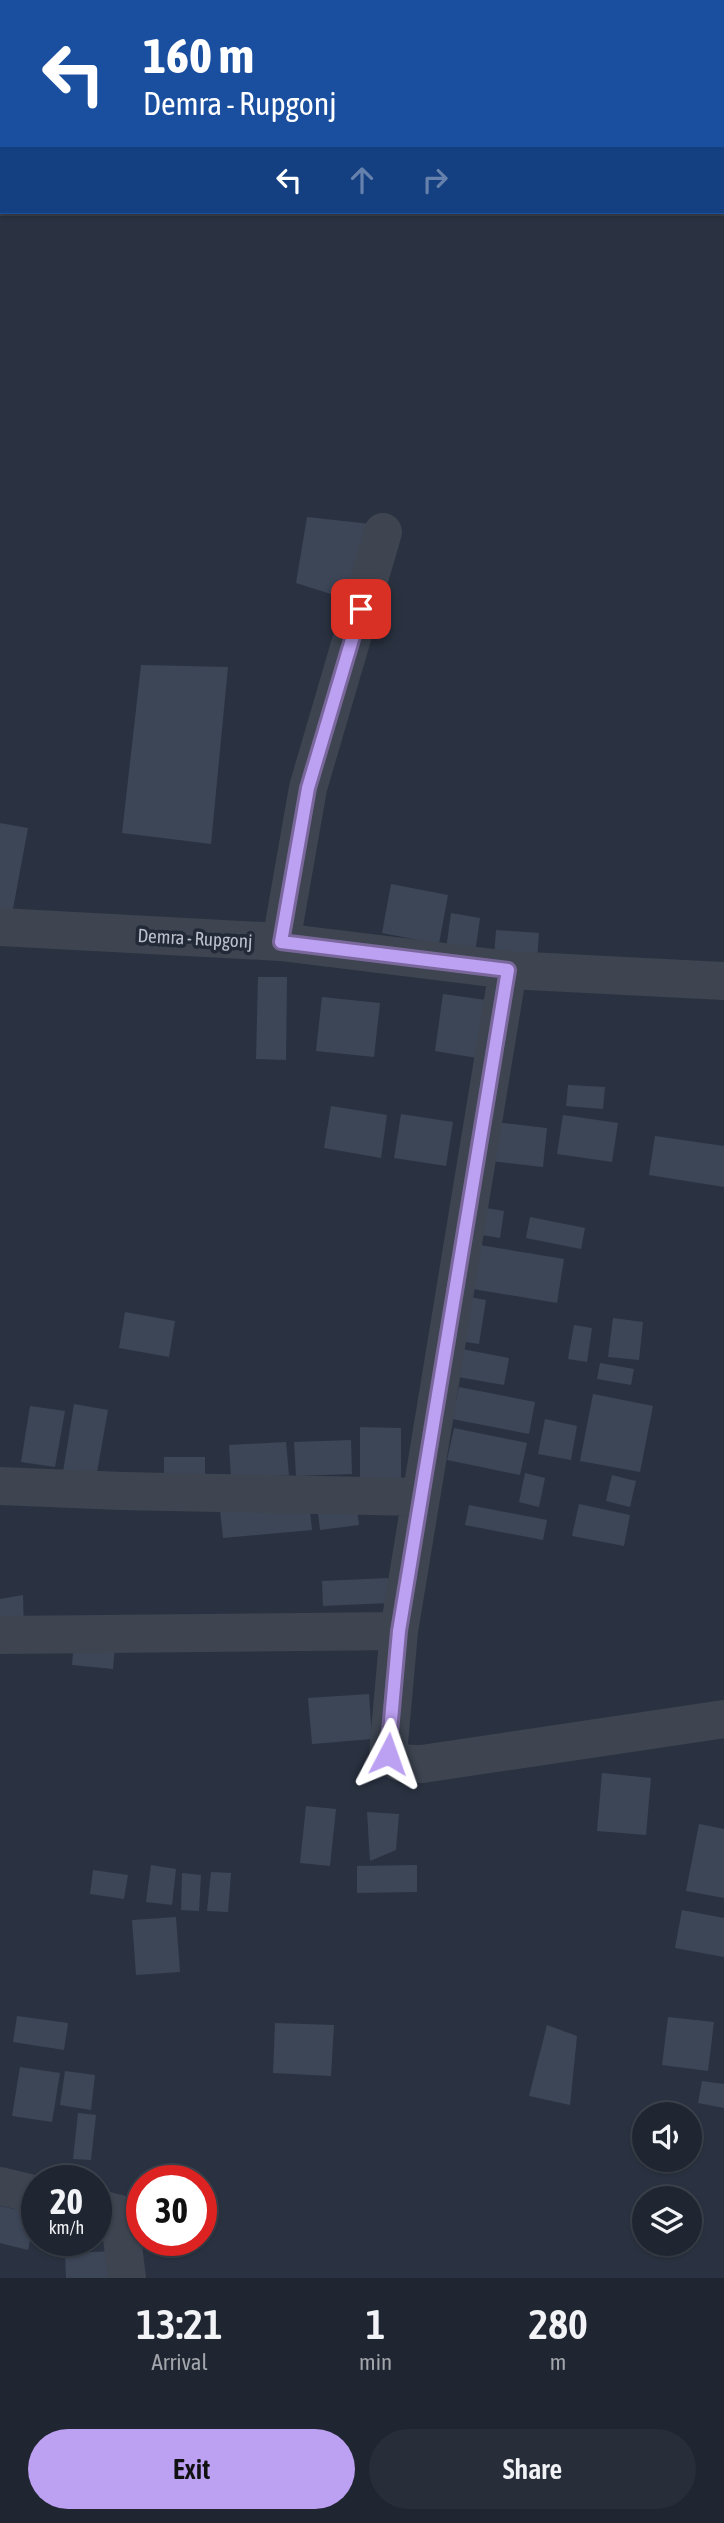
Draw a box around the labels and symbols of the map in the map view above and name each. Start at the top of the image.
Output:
pin [331,579,391,639]
street label: Demra - Rupgonj [137,924,253,952]
position arrow [351,1717,425,1791]
speed limit sign: 30 [126,2165,217,2256]

